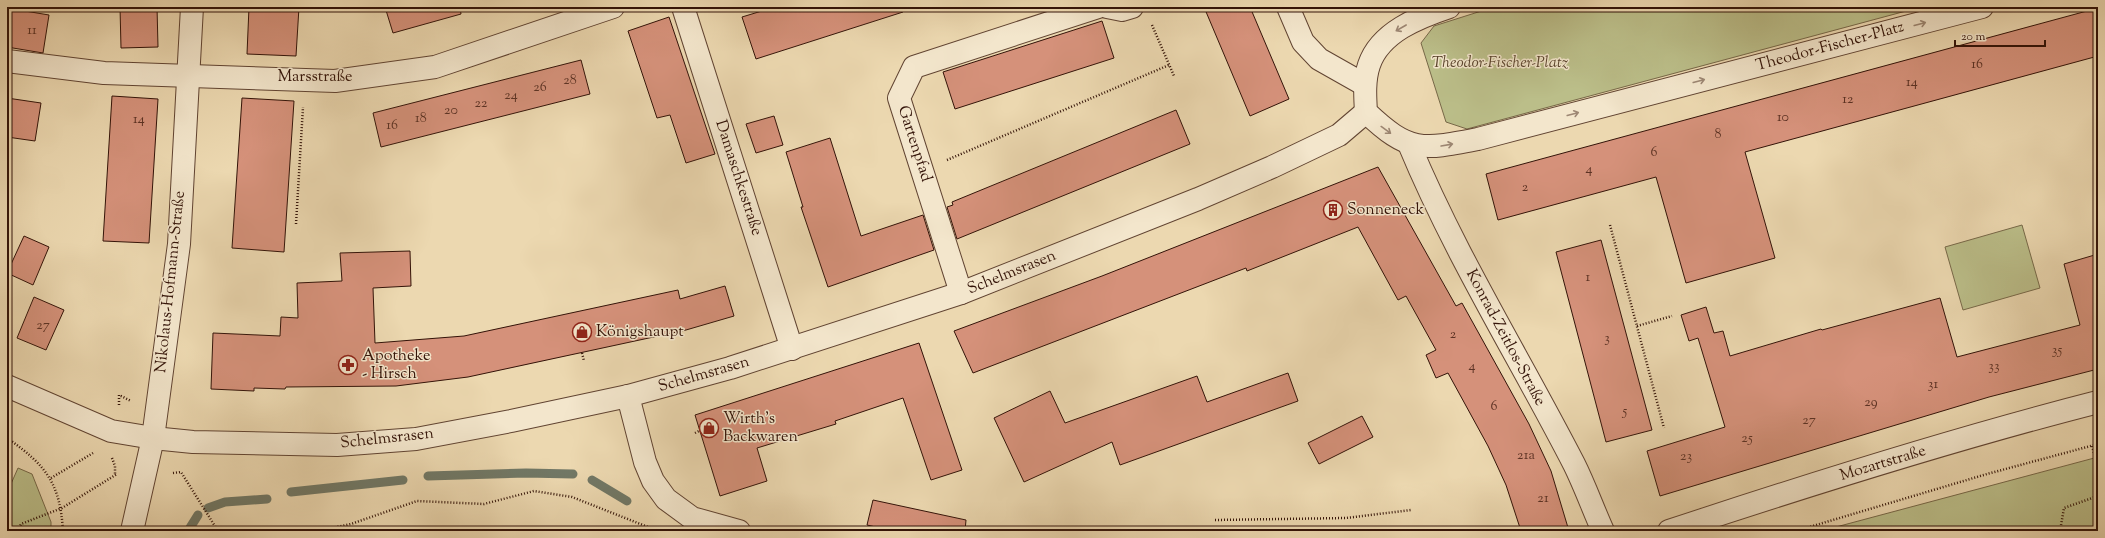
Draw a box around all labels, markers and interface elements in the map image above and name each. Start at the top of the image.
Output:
street label: Theodor-Fischer-Platz [1753,16,1907,78]
one-way arrow [1913,19,1926,27]
house number: 11 [27,21,37,41]
scale bar [1955,22,2045,48]
one-way arrow [1395,25,1407,33]
text: 20 m [1961,28,1986,46]
park label: Theodor-Fischer-Platz [1432,52,1569,75]
house number: 16 [1971,55,1983,75]
street label: Marsstraße [277,66,353,89]
house number: 28 [563,71,577,91]
house number: 14 [1906,73,1918,93]
one-way arrow [1692,77,1705,85]
house number: 26 [533,78,547,98]
house number: 24 [504,86,518,106]
house number: 12 [1842,90,1854,110]
house number: 22 [474,94,488,114]
house number: 20 [444,101,458,121]
street label: Gartenpfad [891,103,937,185]
house number: 10 [1777,108,1789,128]
house number: 18 [415,109,427,129]
house number: 14 [133,110,145,130]
one-way arrow [1567,110,1580,118]
house number: 16 [386,116,398,136]
street label: Damaschkestraße [708,117,768,239]
one-way arrow [1380,125,1391,134]
house number: 8 [1715,125,1722,145]
one-way arrow [1440,141,1453,149]
house number: 6 [1651,143,1658,163]
house number: 4 [1585,160,1593,180]
house number: 2 [1522,178,1529,198]
street label: Nikolaus-Hofmann-Straße [150,190,192,374]
building icon: Sonneneck [1322,199,1344,221]
place label: Sonneneck [1347,199,1424,222]
street label: Schelmsrasen [964,245,1060,301]
street label: Konrad-Zeitlos-Straße [1459,266,1551,410]
house number: 1 [1586,268,1591,288]
house number: 27 [36,316,50,336]
shop icon: Königshaupt [571,321,593,343]
place label: Königshaupt [596,321,684,344]
house number: 2 [1450,325,1457,345]
house number: 3 [1604,329,1610,349]
house number: 35 [2052,341,2062,361]
place label: Apotheke - Hirsch [362,345,430,386]
street label: Schelmsrasen [656,351,753,399]
pharmacy icon: Apotheke - Hirsch [337,354,359,376]
house number: 4 [1468,357,1476,377]
house number: 33 [1988,357,2000,377]
house number: 31 [1928,375,1938,395]
house number: 29 [1864,393,1878,413]
house number: 6 [1491,397,1498,417]
house number: 5 [1622,402,1628,422]
place label: Wirth's Backwaren [723,408,798,449]
house number: 27 [1802,411,1816,431]
shop icon: Wirth's Backwaren [698,417,720,439]
street label: Schelmsrasen [339,423,435,455]
house number: 25 [1741,429,1753,449]
street label: Mozartstraße [1837,440,1929,488]
house number: 21a [1517,446,1535,466]
house number: 23 [1680,447,1692,467]
house number: 21 [1537,489,1549,509]

